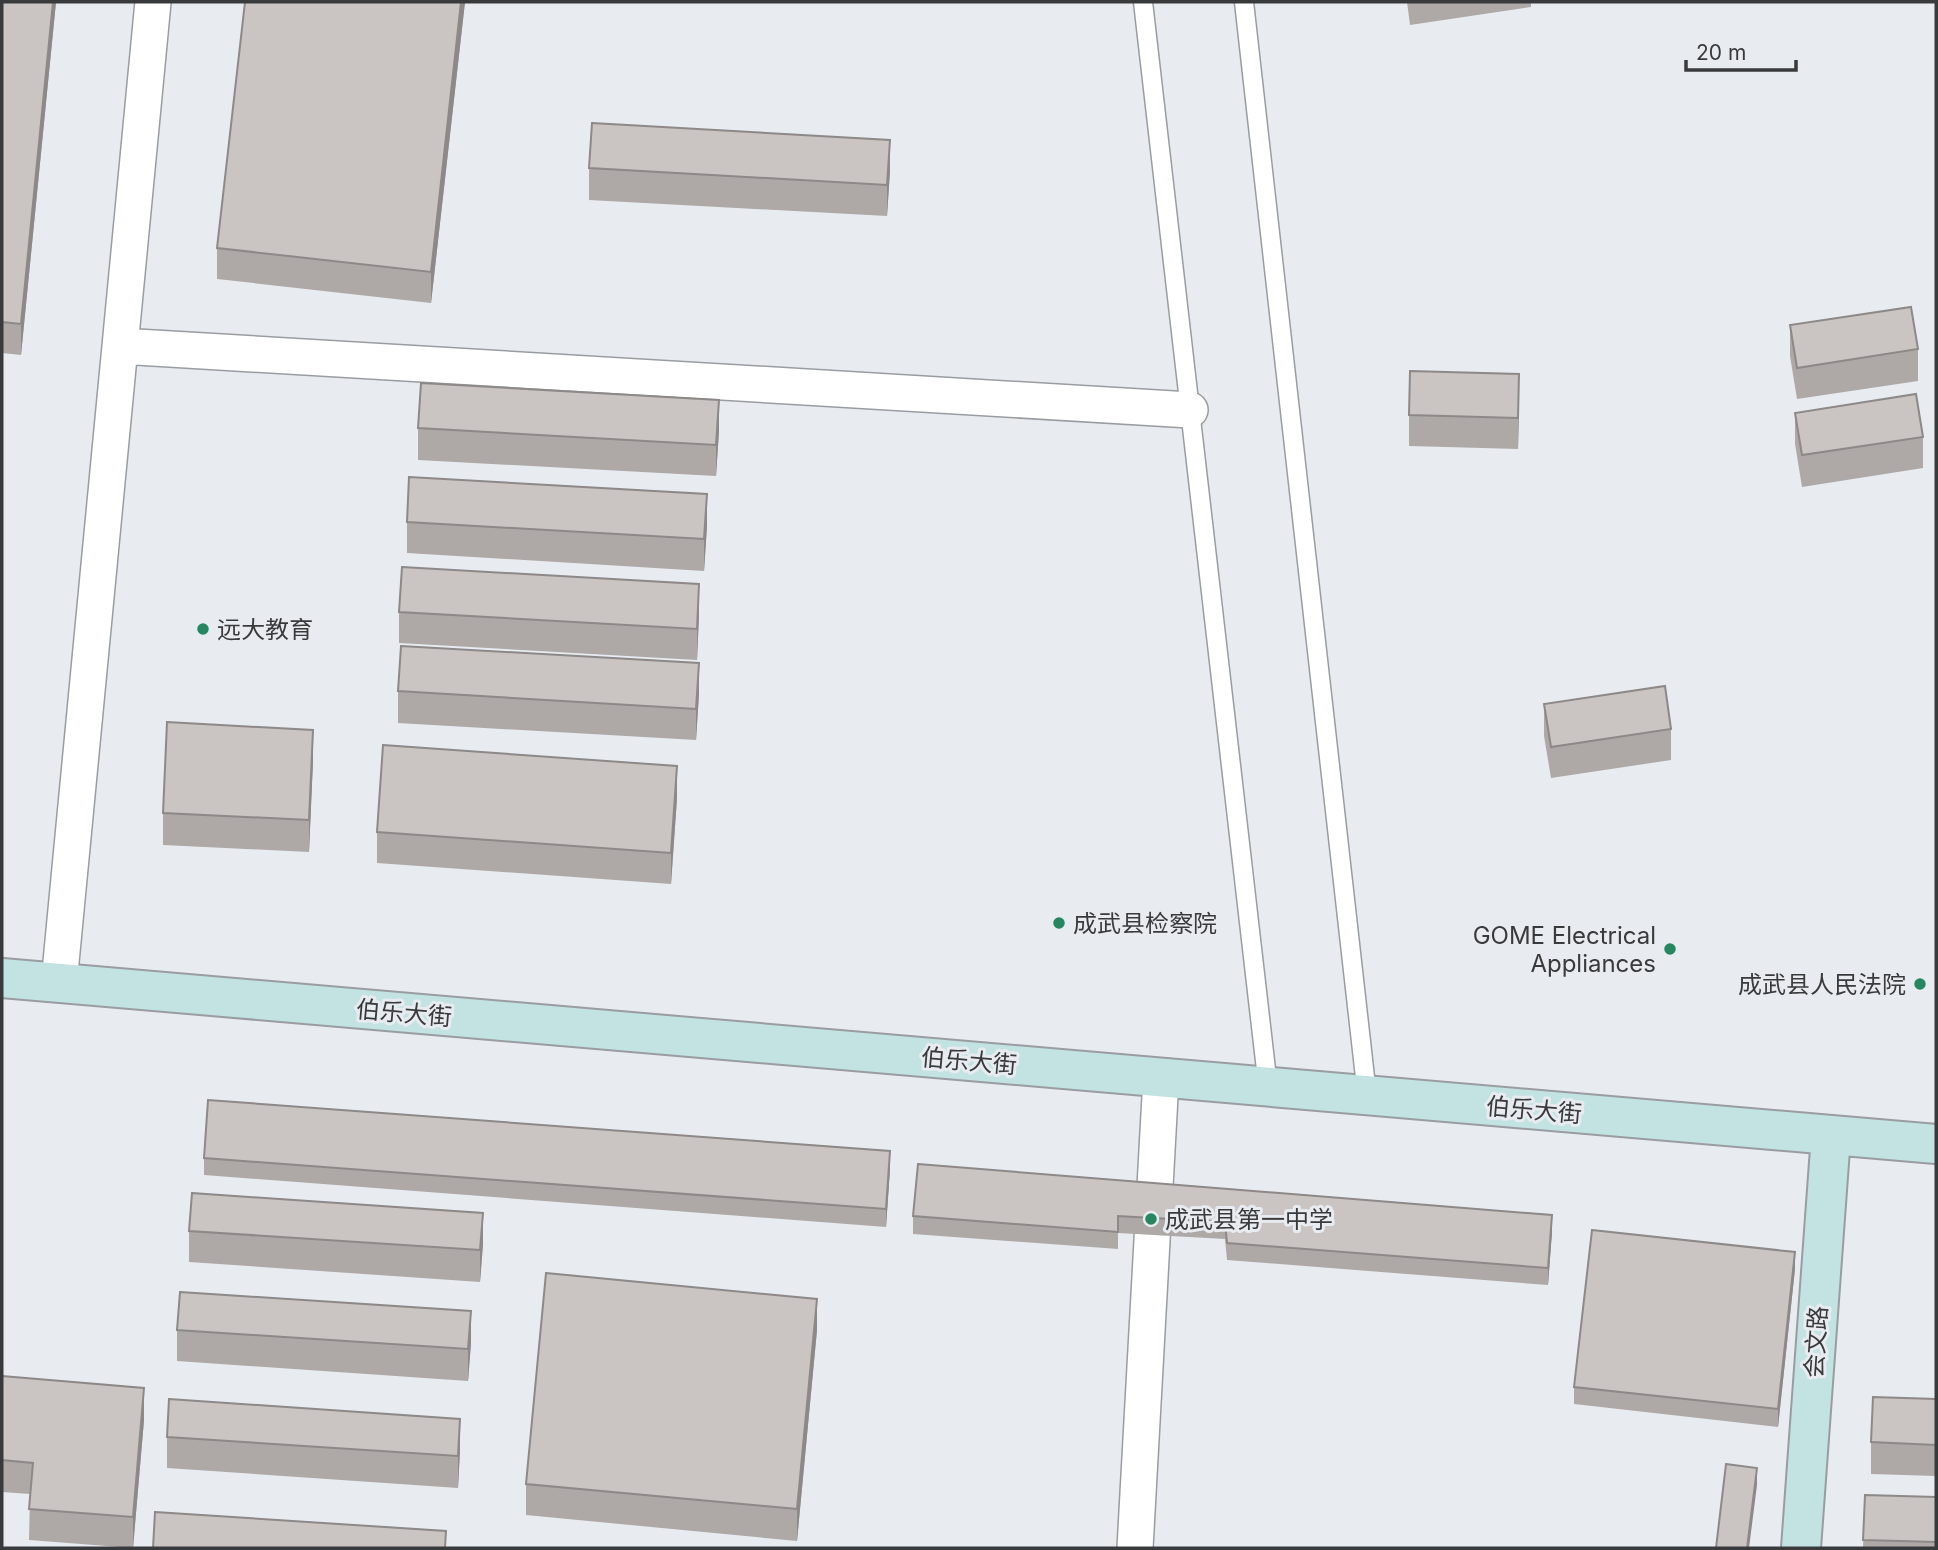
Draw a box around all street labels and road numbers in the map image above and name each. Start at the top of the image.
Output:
street label: 伯乐大街 [355,994,453,1032]
street label: 伯乐大街 [920,1042,1018,1080]
street label: 伯乐大街 [1485,1091,1583,1129]
street label: 会文路 [1799,1305,1833,1379]

